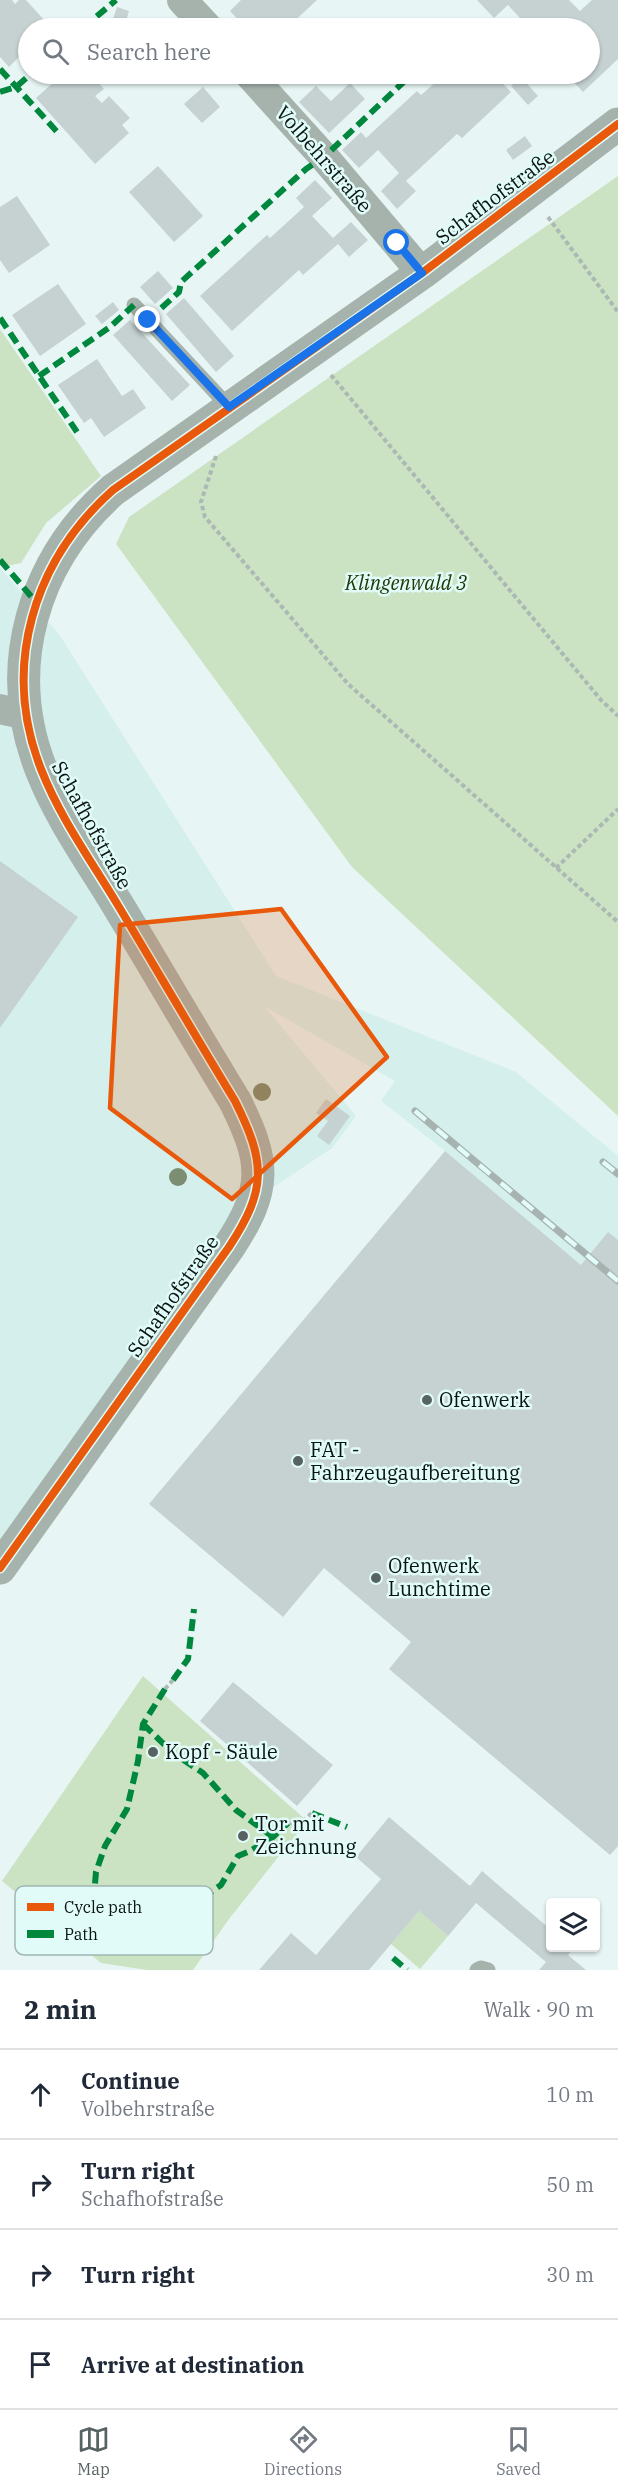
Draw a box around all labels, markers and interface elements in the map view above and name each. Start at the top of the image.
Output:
search box [18,18,600,84]
icon: search [39,35,72,68]
text: Search here [87,37,211,66]
street label: Volbehrstraße [270,99,378,218]
street label: Schafhofstraße [430,143,560,250]
route start [383,229,409,255]
route end [134,306,160,332]
park label: Klingenwald 3 [344,569,467,596]
street label: Schafhofstraße [46,756,139,894]
street label: Schafhofstraße [121,1230,225,1362]
place label: Ofenwerk [439,1386,530,1413]
marker: Ofenwerk [420,1393,434,1407]
place label: FAT - Fahrzeugaufbereitung [310,1436,520,1486]
marker: FAT - Fahrzeugaufbereitung [291,1454,305,1468]
place label: Ofenwerk Lunchtime [388,1552,491,1602]
marker: Ofenwerk Lunchtime [369,1571,383,1585]
place label: Kopf - Säule [165,1738,278,1765]
marker: Kopf - Säule [146,1745,160,1759]
place label: Tor mit Zeichnung [255,1810,356,1860]
marker: Tor mit Zeichnung [236,1829,250,1843]
legend [15,1886,213,1955]
text: Cycle path [64,1897,142,1917]
map controls [546,1898,600,1952]
button: layers [546,1898,600,1952]
text: Path [64,1924,98,1944]
text: 2 min [24,1992,97,2026]
text: Walk · 90 m [484,1996,594,2023]
text: Continue [81,2066,180,2095]
icon: ahead [24,2078,57,2111]
text: 10 m [546,2081,594,2108]
text: Volbehrstraße [81,2095,215,2122]
text: Turn right [81,2156,195,2185]
icon: right [24,2168,57,2201]
text: 50 m [546,2171,594,2198]
text: Schafhofstraße [81,2185,224,2212]
icon: right [24,2258,57,2291]
text: Turn right [81,2260,195,2289]
text: 30 m [546,2261,594,2288]
icon: arrive [24,2348,57,2381]
text: Arrive at destination [81,2350,304,2379]
tab: Map [77,2423,110,2479]
tab: Directions [264,2423,342,2479]
tab: Saved [496,2423,541,2479]

